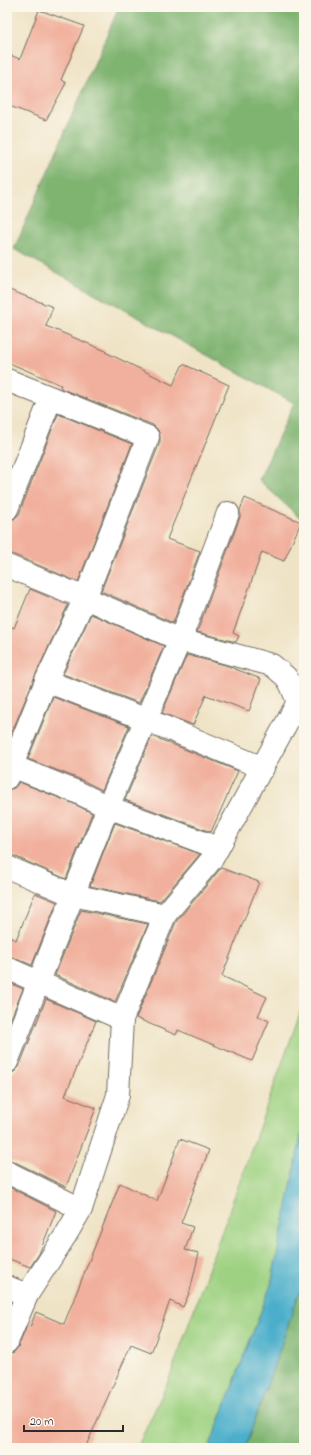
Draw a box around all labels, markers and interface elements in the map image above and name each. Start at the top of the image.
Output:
scale bar [24,1407,123,1433]
text: 20 m [30,1413,53,1431]

